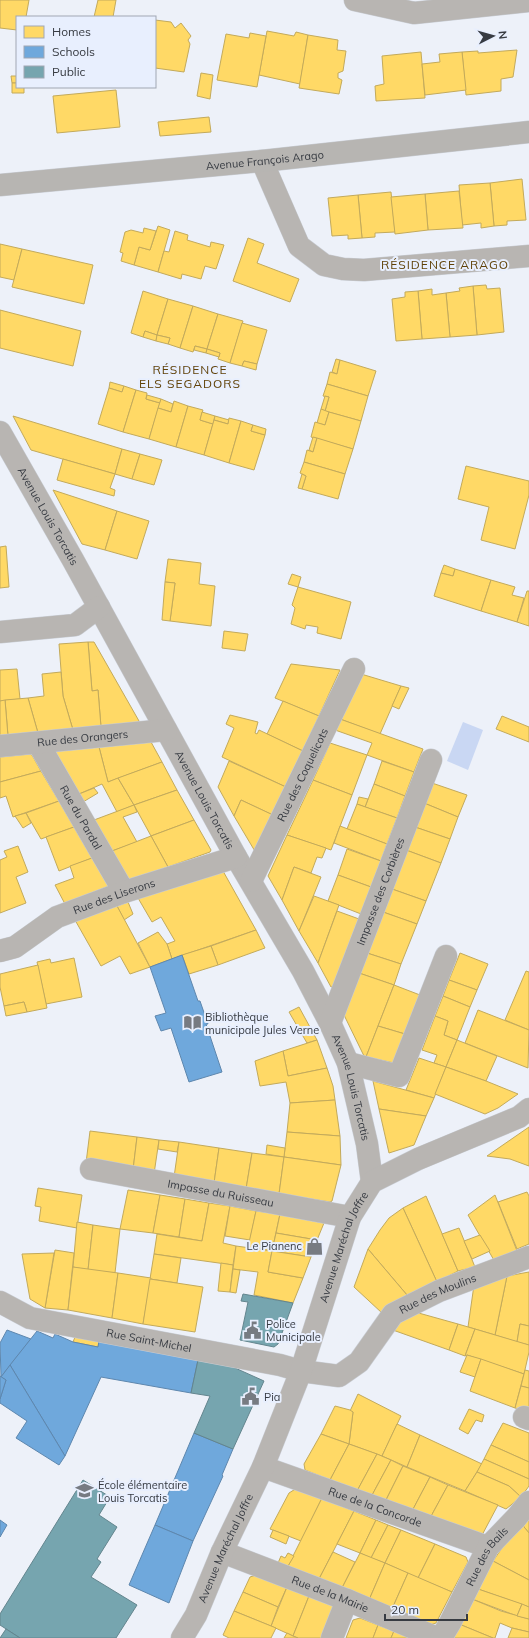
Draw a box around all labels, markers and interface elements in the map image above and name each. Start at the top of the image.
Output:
legend [16,16,156,88]
north arrow [473,16,513,56]
text: Homes [52,24,91,39]
text: N [496,30,510,40]
text: Schools [52,44,95,59]
text: Public [52,64,86,79]
street label: Avenue François Arago [205,147,325,173]
district label: RÉSIDENCE ARAGO [381,257,509,272]
district label: RÉSIDENCE ELS SEGADORS [139,362,241,391]
street label: Avenue Louis Torcatis [15,465,82,568]
street label: Rue des Coquelicots [274,726,331,824]
street label: Rue des Orangers [36,727,129,749]
street label: Avenue Louis Torcatis [172,748,237,852]
street label: Rue du Pardal [57,783,105,852]
street label: Impasse des Corbières [353,835,408,947]
street label: Rue des Liserons [71,876,157,917]
place label: Bibliothèque municipale Jules Verne [205,1010,319,1037]
library icon: Bibliothèque municipale Jules Verne [182,1013,202,1033]
street label: Avenue Louis Torcatis [329,1032,373,1142]
street label: Impasse du Ruisseau [166,1176,275,1210]
street label: Avenue Maréchal Joffre [316,1189,371,1304]
shop icon: Le Pianenc [305,1236,325,1256]
place label: Le Pianenc [247,1239,303,1253]
street label: Rue des Moulins [397,1271,478,1317]
place label: Police Municipale [266,1317,321,1344]
public building icon: Police Municipale [243,1320,263,1340]
street label: Rue Saint-Michel [105,1325,193,1355]
public building icon: Pia [241,1387,261,1407]
place label: Pia [264,1390,280,1404]
place label: École élémentaire Louis Torcatis [98,1478,187,1505]
school or university icon: École élémentaire Louis Torcatis [75,1481,95,1501]
street label: Rue de la Concorde [326,1484,424,1530]
street label: Avenue Maréchal Joffre [195,1491,256,1605]
street label: Rue des Bails [463,1524,511,1588]
street label: Rue de la Mairie [290,1572,371,1615]
scale bar [385,1596,467,1622]
text: 20 m [391,1602,419,1617]

